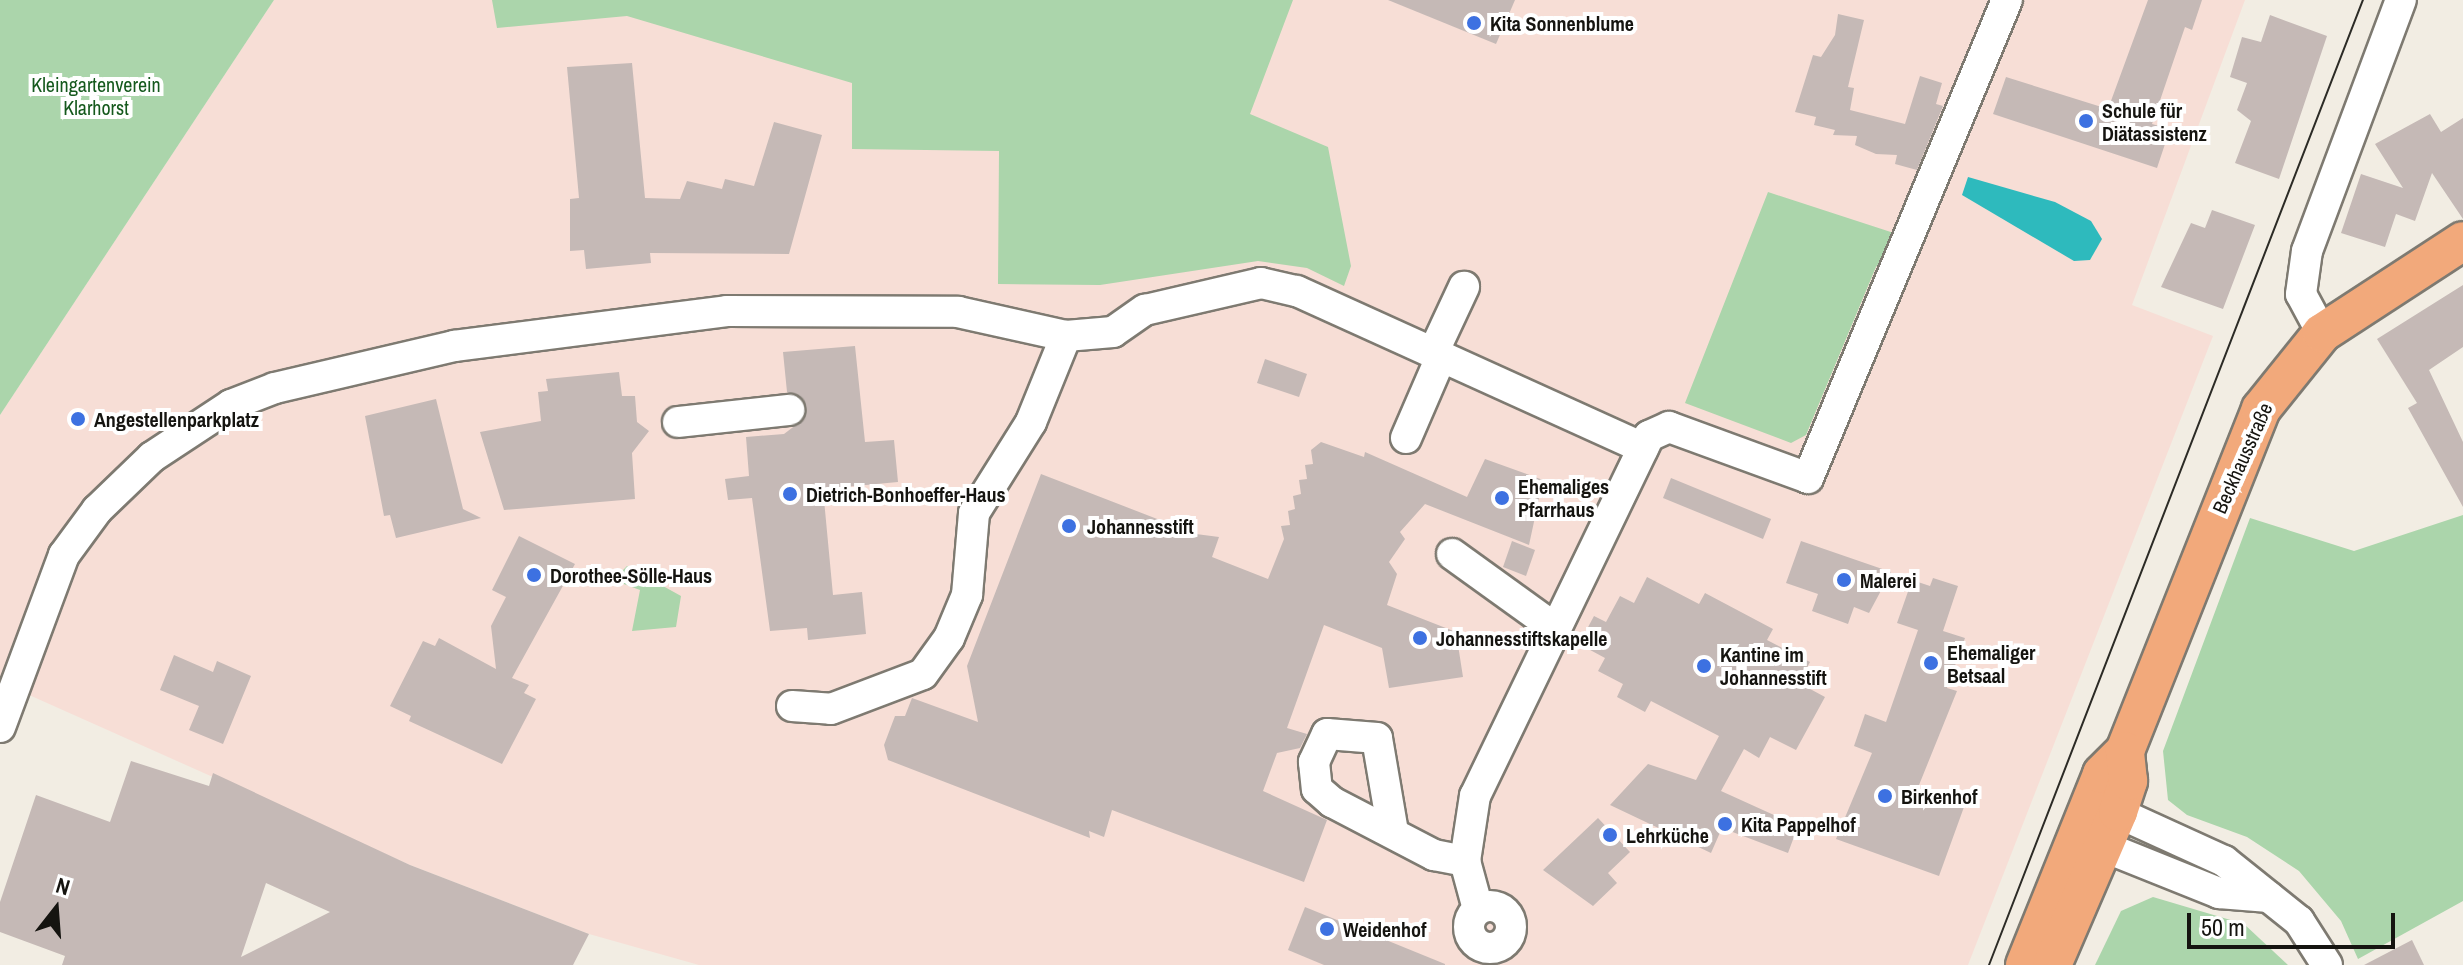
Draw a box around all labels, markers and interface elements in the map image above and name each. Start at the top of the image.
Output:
place label: Kita Sonnenblume [1490,11,1634,35]
marker: Kita Sonnenblume [1465,14,1483,32]
park label: Kleingartenverein Klarhorst [31,73,161,120]
place label: Schule für Diätassistenz [2102,98,2207,145]
marker: Schule für Diätassistenz [2077,112,2095,130]
street label: Beckhausstraße [2207,399,2277,517]
place label: Angestellenparkplatz [94,407,259,431]
marker: Angestellenparkplatz [69,410,87,428]
place label: Ehemaliges Pfarrhaus [1518,474,1609,521]
place label: Dietrich-Bonhoeffer-Haus [806,482,1006,506]
marker: Dietrich-Bonhoeffer-Haus [781,485,799,503]
marker: Ehemaliges Pfarrhaus [1493,489,1511,507]
place label: Johannesstift [1087,514,1194,538]
marker: Johannesstift [1058,515,1080,537]
place label: Dorothee-Sölle-Haus [550,563,712,587]
marker: Dorothee-Sölle-Haus [525,566,543,584]
place label: Malerei [1860,568,1917,592]
marker: Malerei [1835,571,1853,589]
place label: Johannesstiftskapelle [1436,626,1607,650]
marker: Johannesstiftskapelle [1411,629,1429,647]
place label: Ehemaliger Betsaal [1947,640,2035,687]
place label: Kantine im Johannesstift [1720,642,1827,689]
marker: Ehemaliger Betsaal [1922,654,1940,672]
marker: Kantine im Johannesstift [1695,657,1713,675]
place label: Birkenhof [1901,784,1978,808]
marker: Birkenhof [1876,787,1894,805]
place label: Kita Pappelhof [1741,812,1856,836]
marker: Kita Pappelhof [1716,815,1734,833]
place label: Lehrküche [1626,823,1709,847]
marker: Lehrküche [1601,826,1619,844]
north arrow [16,869,96,949]
text: N [52,870,74,902]
scale bar [2191,897,2399,947]
text: 50 m [2201,911,2245,943]
place label: Weidenhof [1343,917,1427,941]
marker: Weidenhof [1318,920,1336,938]

